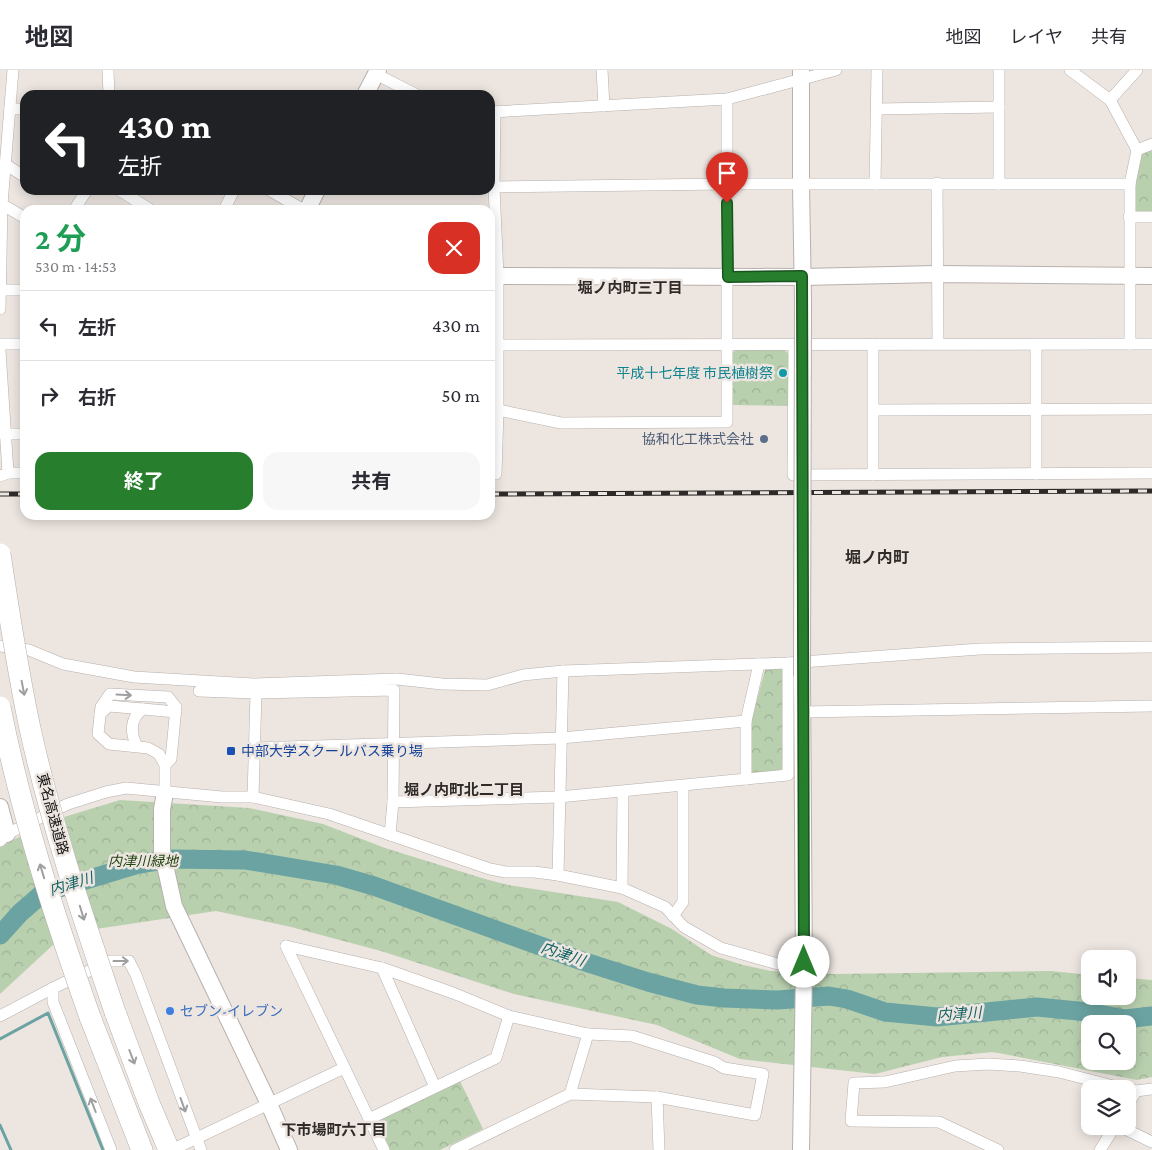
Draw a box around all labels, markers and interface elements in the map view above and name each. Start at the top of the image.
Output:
text: 地図 [25,23,73,50]
text: 地図 [946,27,982,47]
text: レイヤ [1010,27,1063,47]
text: 共有 [1091,27,1127,47]
text: 430 m [118,107,211,146]
icon: left [35,110,100,175]
pin [706,152,748,203]
text: 左折 [118,154,162,179]
icon: arrive [713,159,741,187]
text: 2 分 [35,222,86,255]
button: close [428,222,480,274]
text: 530 m · 14:53 [35,258,117,275]
district label: 堀ノ内町三丁目 [577,280,683,296]
icon: left [35,312,63,340]
text: 430 m [432,315,480,336]
text: 左折 [78,317,116,338]
place label: 平成十七年度 市民植樹祭 [616,365,773,381]
marker: 平成十七年度 市民植樹祭 [777,367,789,379]
icon: right [35,382,63,410]
text: 50 m [441,385,480,406]
text: 右折 [78,387,116,408]
place label: 協和化工株式会社 [642,431,754,447]
marker: 協和化工株式会社 [758,433,770,445]
button: 終了 [35,452,253,510]
button: 共有 [263,452,480,510]
district label: 堀ノ内町 [845,549,909,566]
one-way arrow [18,680,28,696]
one-way arrow [116,690,132,699]
place label: 中部大学スクールバス乗り場 [241,743,423,759]
marker: 中部大学スクールバス乗り場 [225,745,237,757]
street label: 東名高速道路 [34,771,72,857]
district label: 堀ノ内町北二丁目 [404,782,524,798]
park label: 内津川緑地 [108,853,180,869]
one-way arrow [36,864,46,880]
water label: 内津川 [47,869,97,898]
one-way arrow [77,905,87,921]
position arrow [777,935,829,987]
water label: 内津川 [539,939,589,970]
map controls [1081,950,1136,1135]
button: sound [1081,950,1136,1005]
one-way arrow [112,956,129,966]
place label: セブン-イレブン [180,1003,283,1019]
water label: 内津川 [936,1004,984,1024]
marker: セブン-イレブン [164,1005,176,1017]
button: search [1081,1015,1136,1070]
one-way arrow [128,1049,137,1064]
button: layers [1081,1080,1136,1135]
one-way arrow [88,1097,97,1113]
one-way arrow [179,1097,188,1112]
district label: 下市場町六丁目 [281,1122,387,1138]

